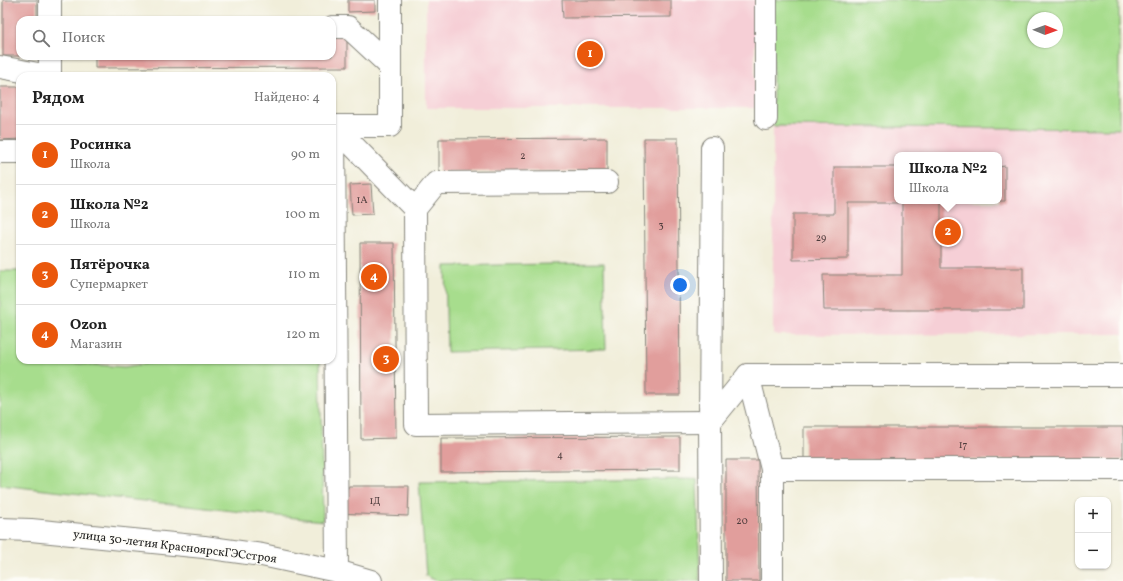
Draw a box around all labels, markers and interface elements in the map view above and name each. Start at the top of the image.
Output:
north arrow [1027,12,1063,48]
search box [16,16,336,60]
icon: search [30,27,52,49]
text: Поиск [62,28,105,49]
pin: 1 [577,39,603,69]
text: Рядом [32,87,85,110]
text: Найдено: 4 [254,89,320,107]
text: Росинка [70,135,131,156]
text: 1 [42,146,48,164]
text: 90 m [291,146,320,164]
house number: 2 [520,149,526,163]
popup [894,152,1002,204]
text: Школа [70,156,110,174]
text: Школа №2 [909,159,987,180]
text: Школа [909,180,949,198]
house number: 1А [357,193,367,207]
text: Школа №2 [70,195,149,216]
text: 2 [42,206,48,224]
text: 100 m [285,206,320,224]
text: Школа [70,216,110,234]
pin: 2 [935,217,961,247]
house number: 3 [658,218,664,232]
house number: 29 [816,231,826,245]
text: Пятёрочка [70,255,150,276]
pin: 4 [361,262,387,292]
text: 3 [42,266,48,284]
text: 110 m [288,266,320,284]
your location [670,275,690,295]
text: Супермаркет [70,276,148,294]
text: Ozon [70,315,107,336]
text: 4 [41,326,49,344]
text: 120 m [286,326,320,344]
text: Магазин [70,336,122,354]
pin: 3 [373,344,399,374]
house number: 17 [959,438,968,452]
house number: 4 [557,448,563,462]
house number: 1Д [369,494,381,508]
map controls [1075,497,1111,569]
button: + [1075,497,1111,533]
house number: 20 [736,514,748,528]
street label: улица 30-летия КрасноярскГЭСстроя [72,527,278,567]
button: − [1075,533,1111,569]

